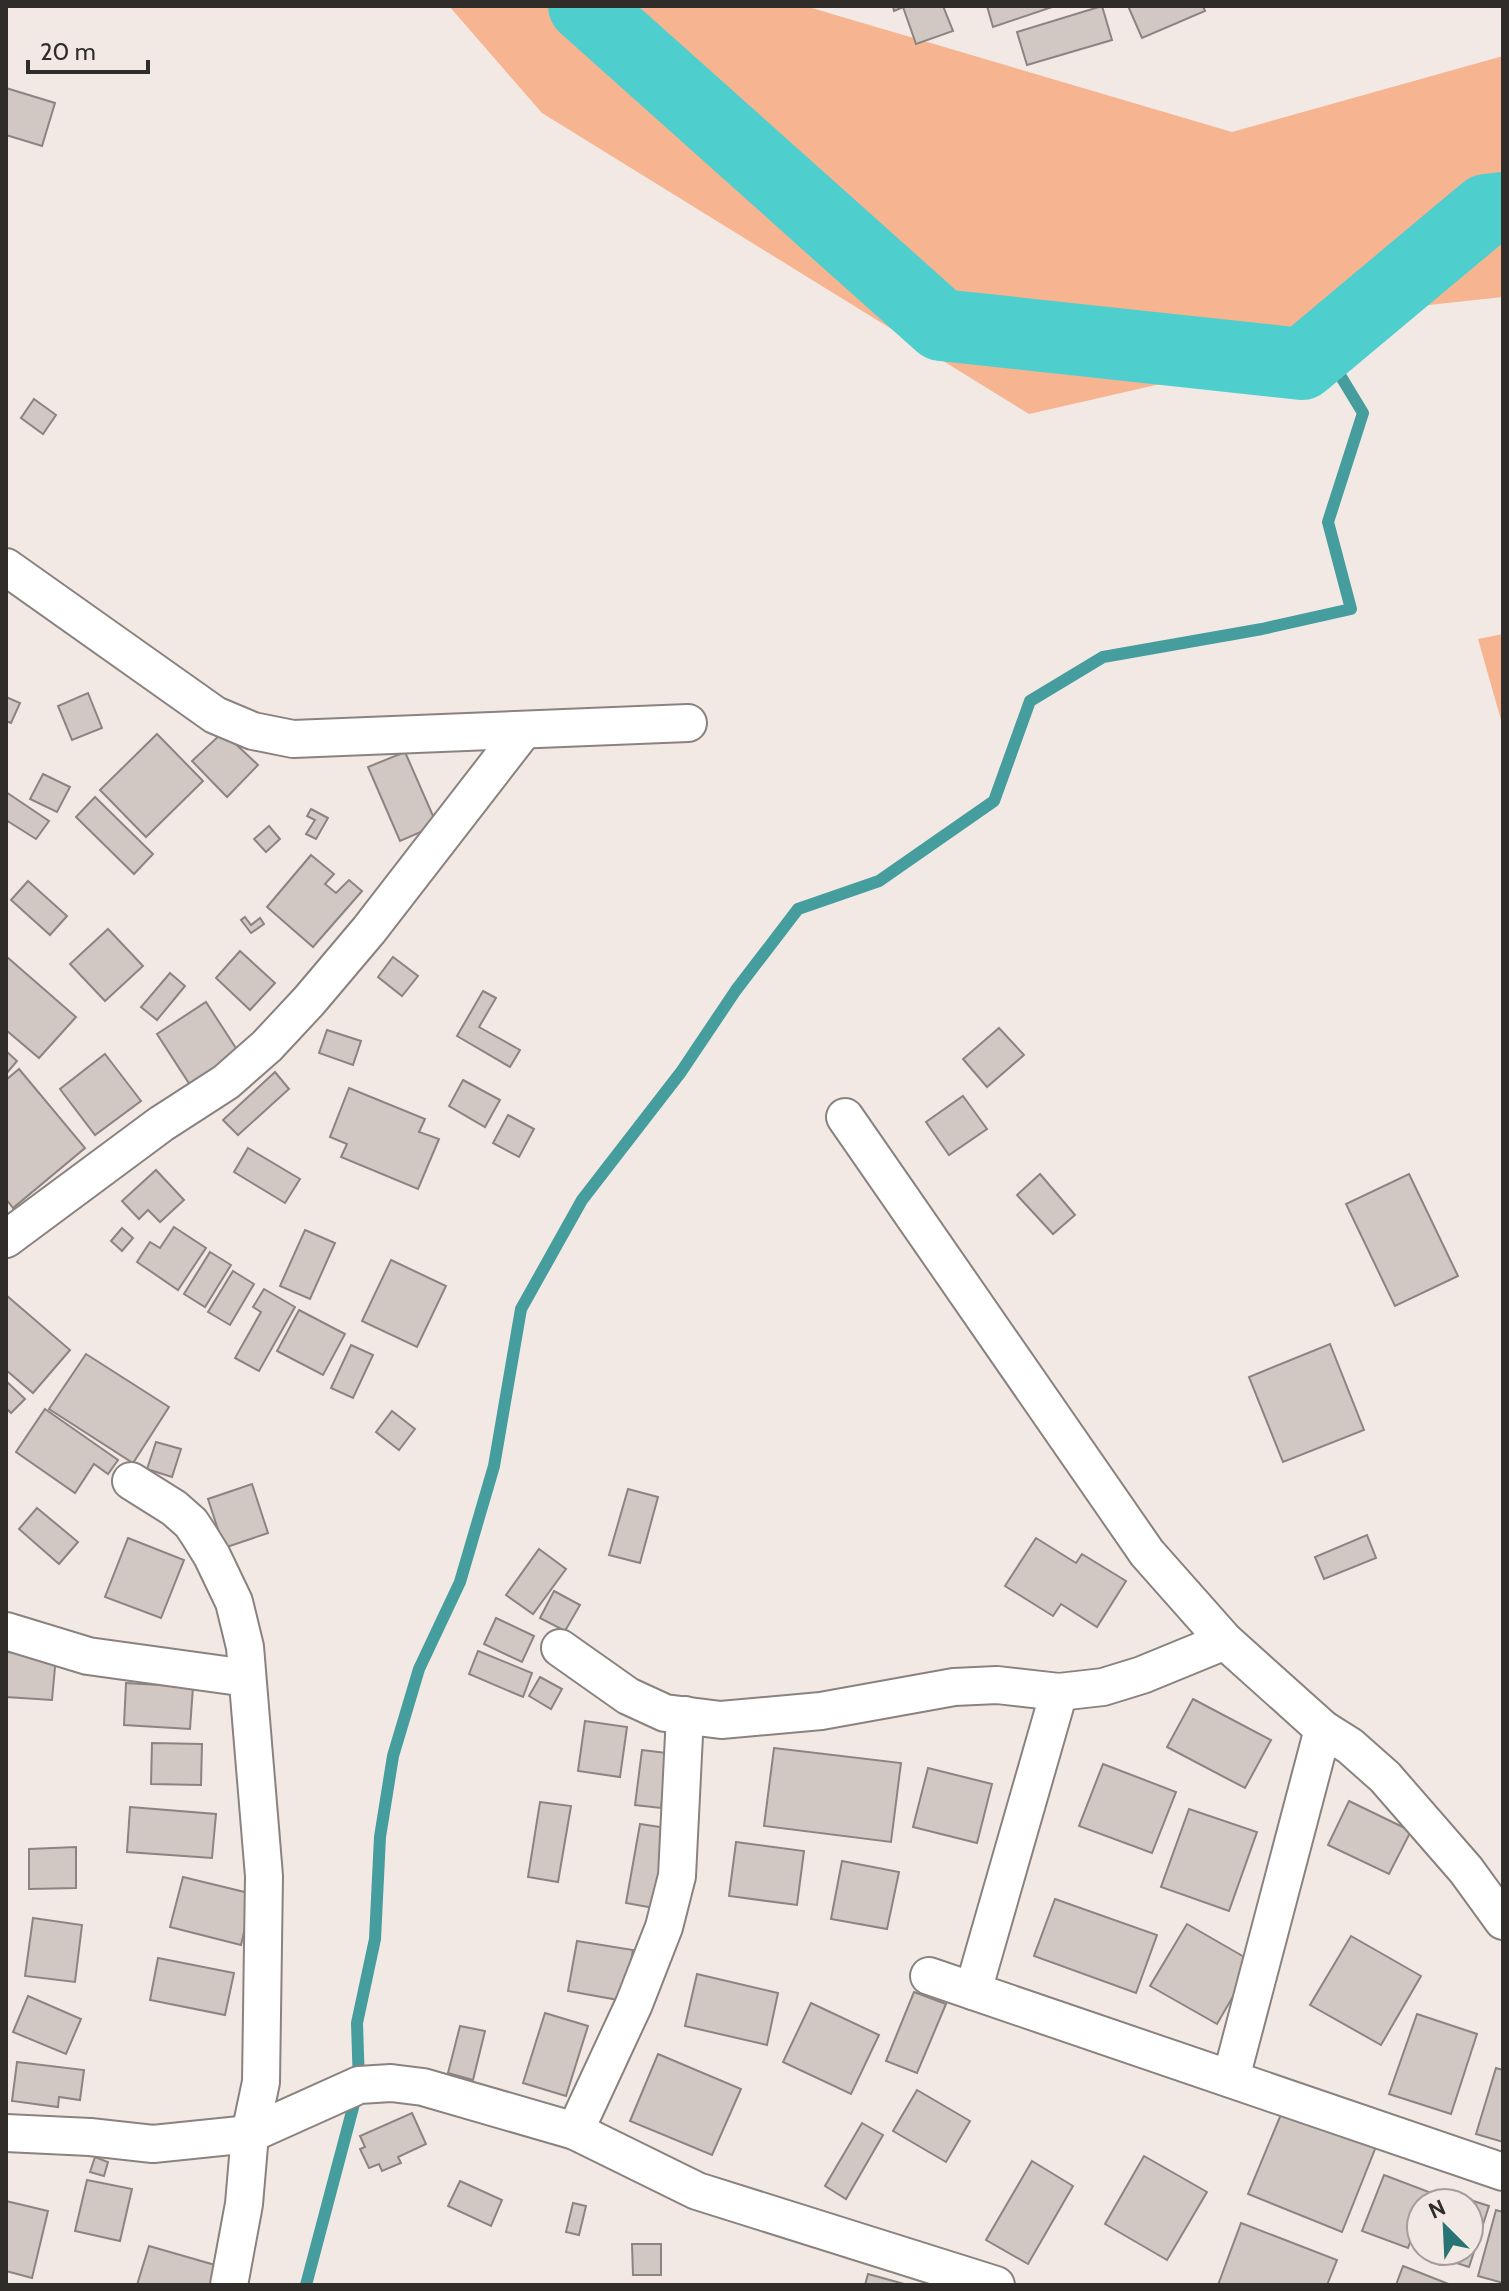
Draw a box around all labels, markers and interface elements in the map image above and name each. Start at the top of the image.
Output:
scale bar [28,24,148,74]
text: 20 m [40,37,96,66]
north arrow [1405,2187,1485,2267]
text: N [1424,2194,1450,2225]

